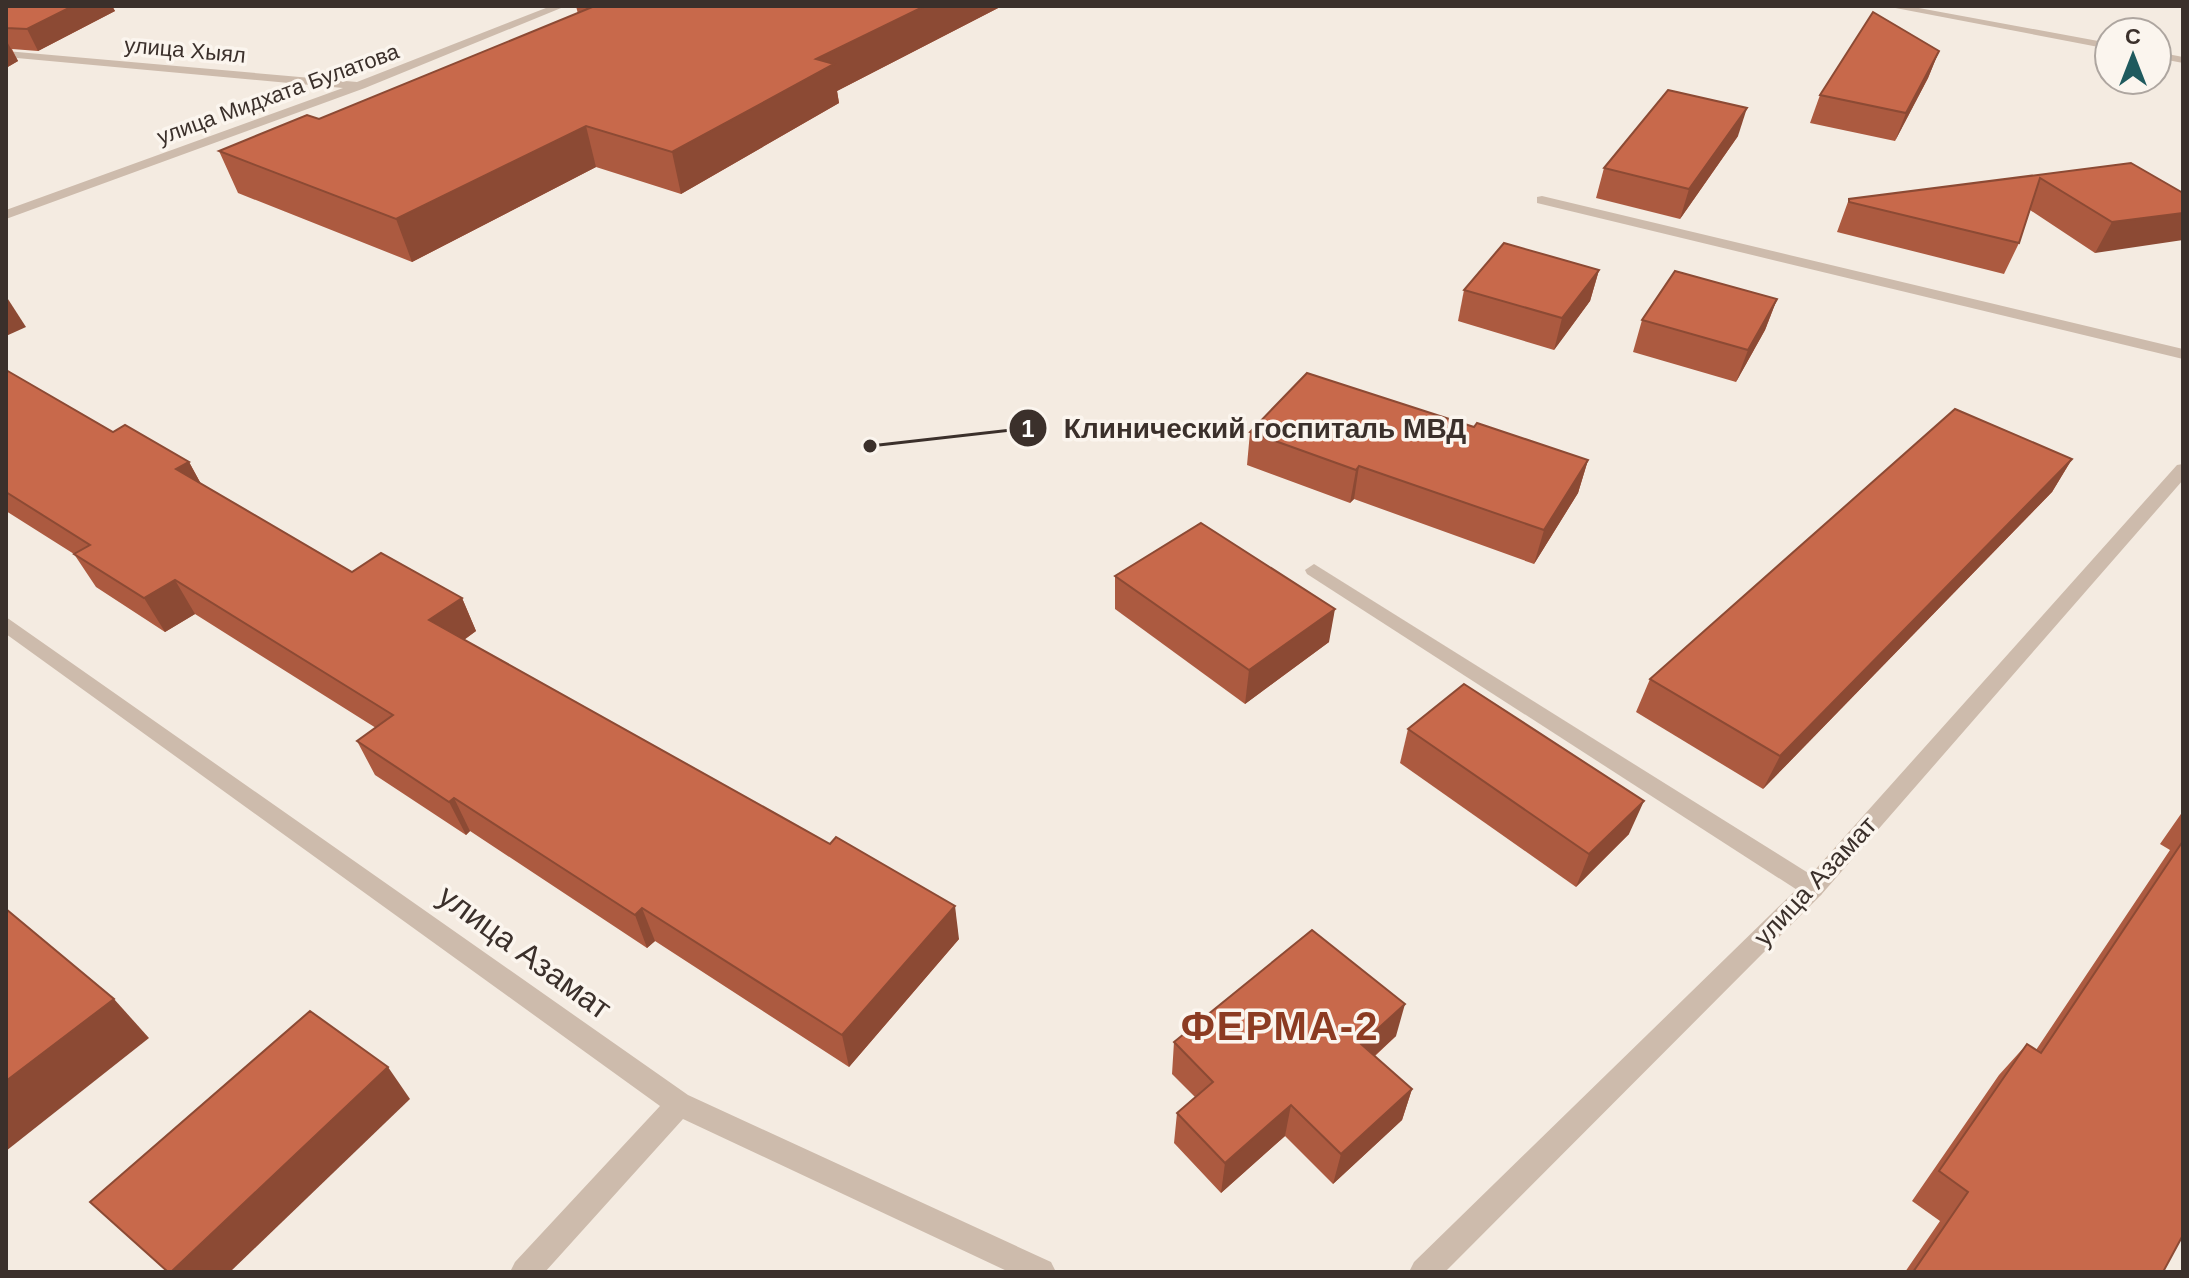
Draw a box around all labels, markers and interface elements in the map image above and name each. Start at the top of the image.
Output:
north arrow [2093,16,2173,96]
text: С [2125,24,2141,49]
street label: улица Хыял [123,32,247,68]
street label: улица Мидхата Булатова [154,38,403,149]
callout: Клинический госпиталь МВД [1008,402,1483,454]
text: Клинический госпиталь МВД [1064,413,1466,444]
text: 1 [1021,415,1035,442]
street label: улица Азамат [1747,810,1883,952]
street label: улица Азамат [432,877,619,1027]
district label: ФЕРМА-2 [1181,1004,1379,1048]

